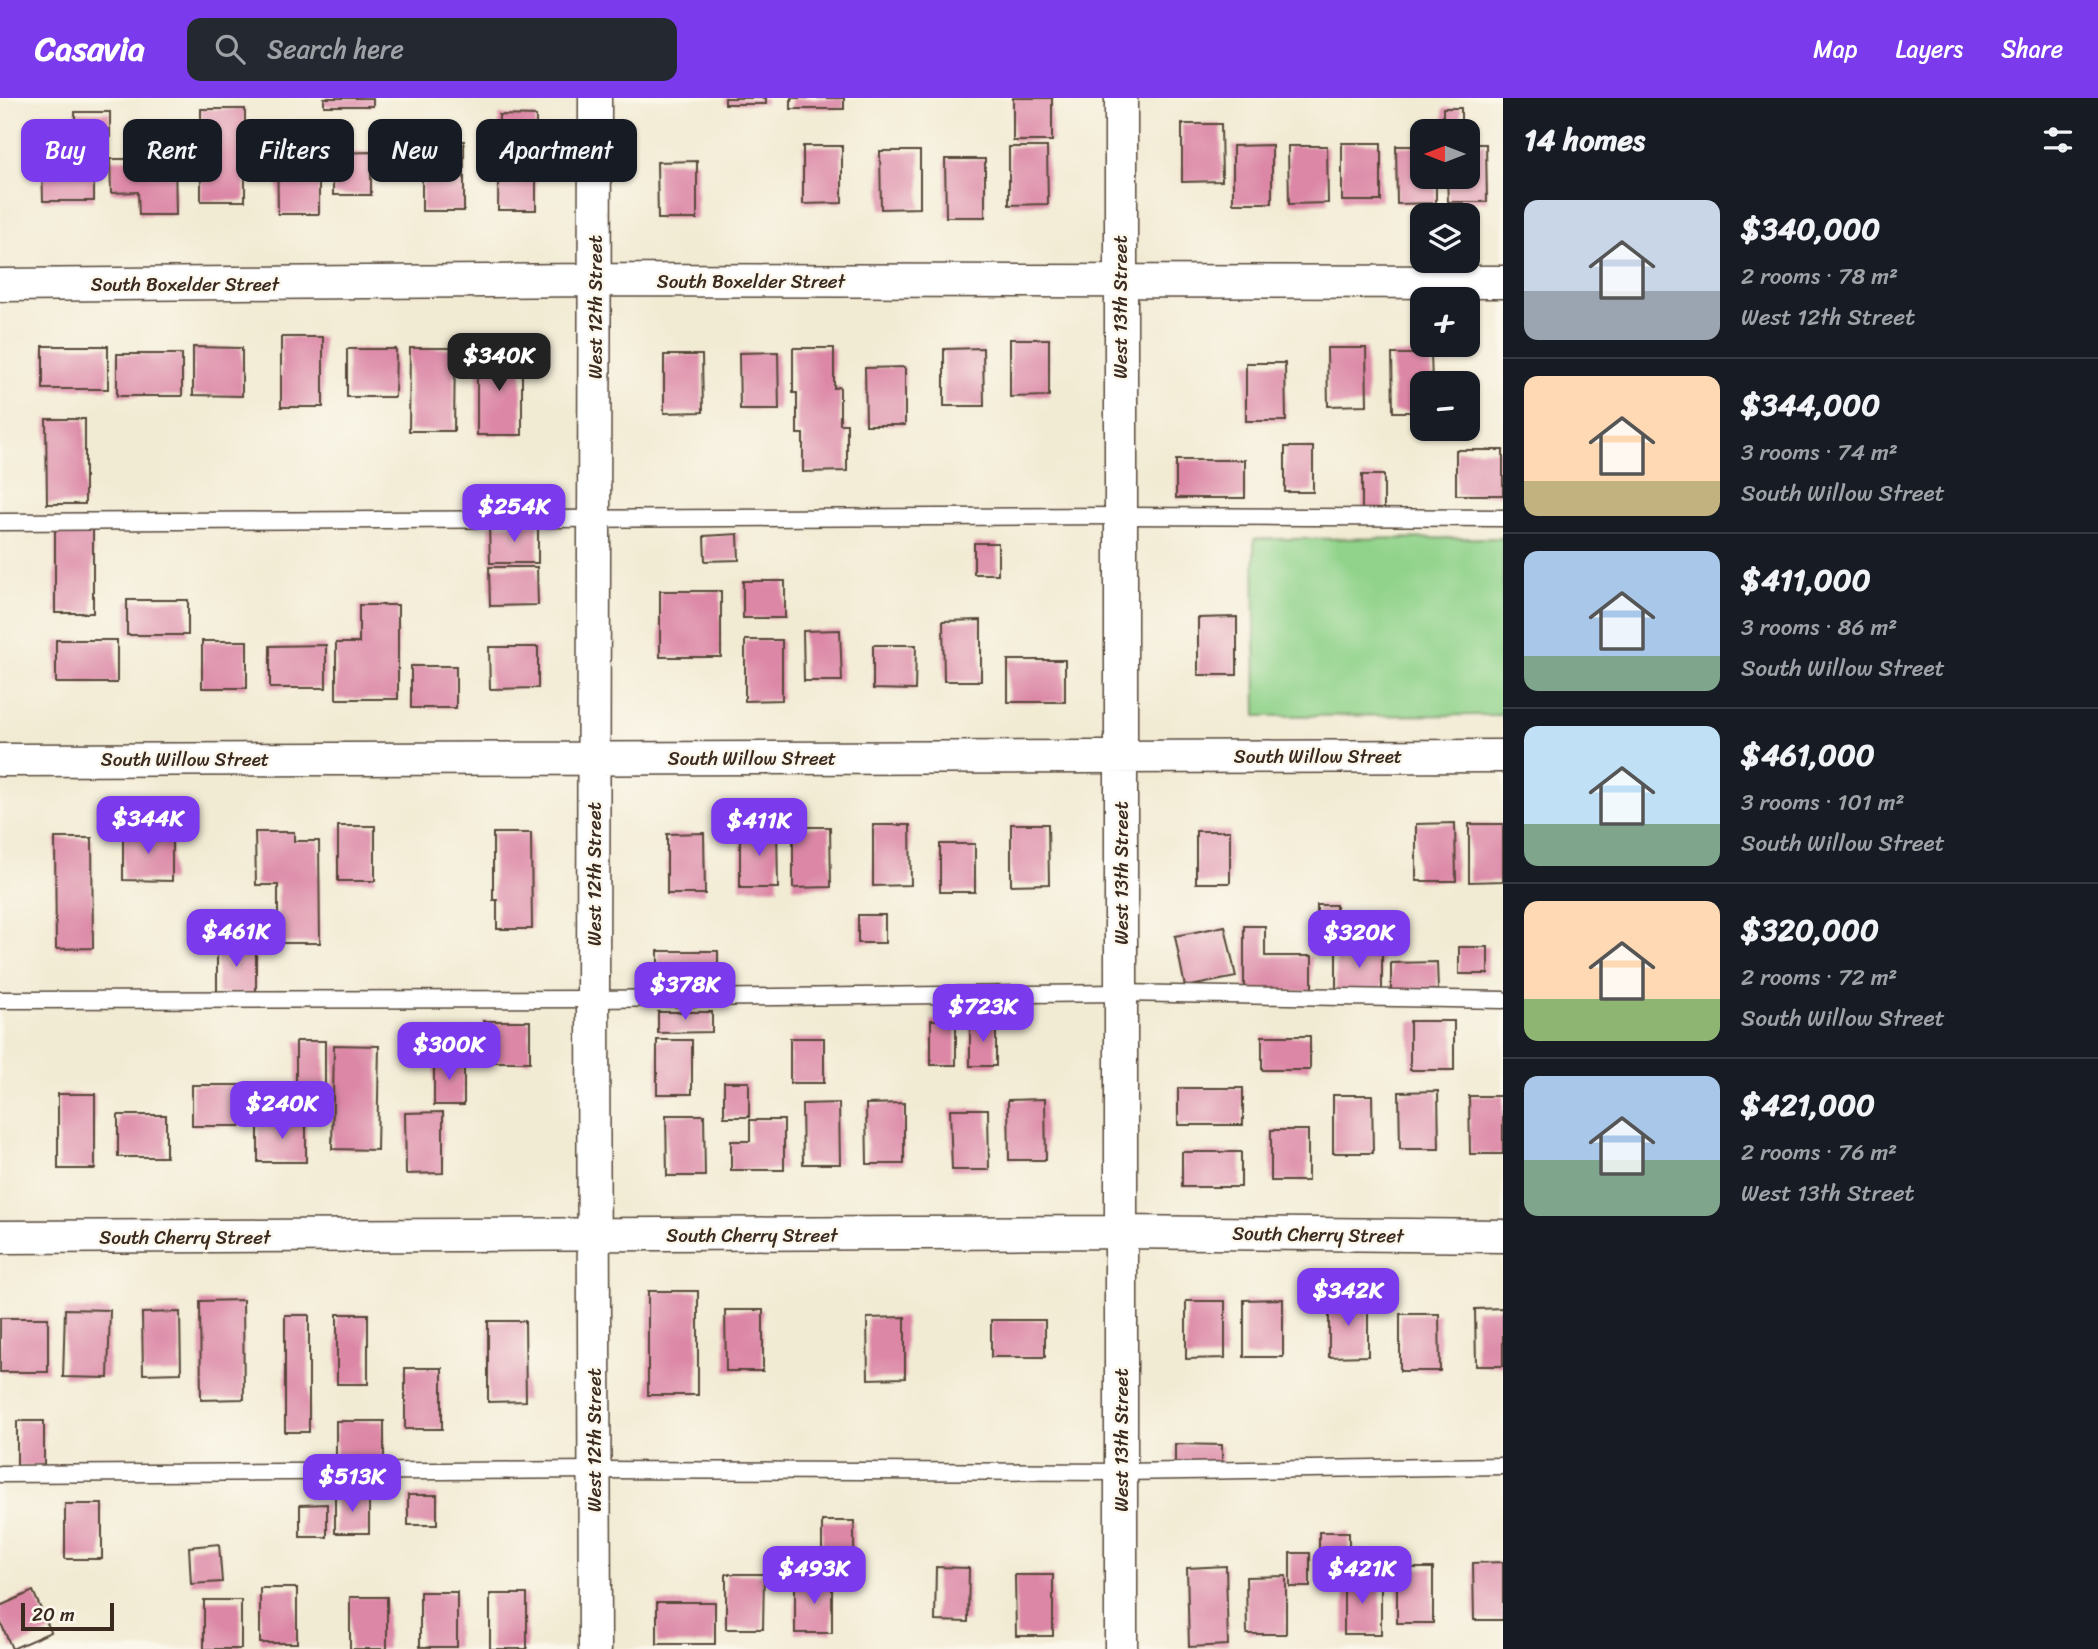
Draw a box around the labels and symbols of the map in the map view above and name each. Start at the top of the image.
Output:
north arrow [1410,119,1480,189]
street label: West 12th Street [579,235,612,379]
street label: West 13th Street [1104,235,1137,379]
street label: South Boxelder Street [657,265,847,298]
street label: South Boxelder Street [91,268,281,301]
pin: $340K [450,334,548,393]
pin: $254K [465,484,563,544]
street label: South Willow Street [1234,740,1402,773]
street label: South Willow Street [668,742,836,775]
street label: South Willow Street [101,743,269,776]
pin: $344K [99,796,197,856]
pin: $411K [710,798,808,858]
street label: West 13th Street [1105,801,1138,945]
street label: West 12th Street [578,802,611,946]
pin: $461K [187,910,285,969]
pin: $320K [1310,910,1408,970]
pin: $378K [636,962,734,1022]
pin: $723K [934,984,1032,1044]
pin: $300K [400,1023,498,1082]
pin: $240K [233,1082,331,1141]
street label: South Cherry Street [1232,1217,1405,1253]
street label: South Cherry Street [666,1219,839,1252]
street label: South Cherry Street [99,1221,272,1254]
pin: $342K [1299,1268,1397,1328]
street label: West 12th Street [578,1368,611,1512]
street label: West 13th Street [1105,1368,1138,1512]
pin: $513K [303,1454,401,1514]
pin: $493K [765,1546,863,1606]
pin: $421K [1313,1546,1411,1606]
scale bar [21,1600,114,1632]

